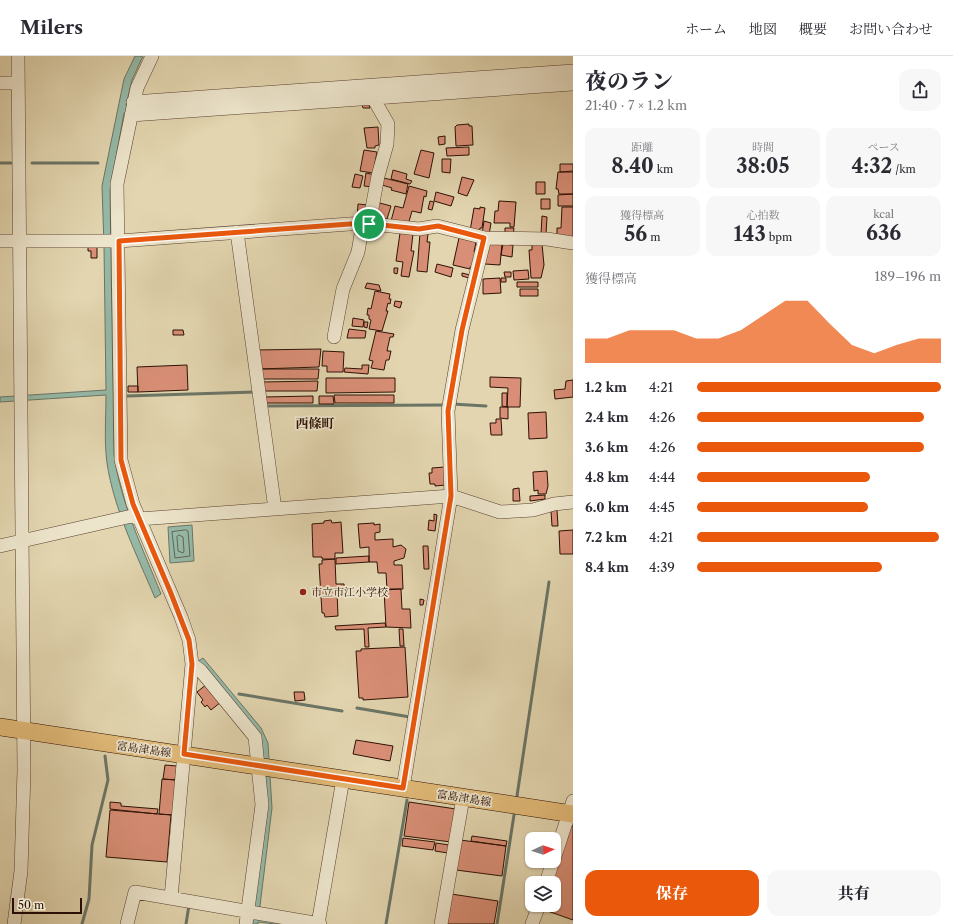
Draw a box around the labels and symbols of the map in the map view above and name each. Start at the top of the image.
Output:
pin [352,207,386,241]
district label: 西條町 [295,415,335,431]
place label: 市立市江小学校 [311,585,388,599]
marker: 市立市江小学校 [298,587,308,597]
street label: 富島津島線 [116,738,172,760]
street label: 富島津島線 [436,787,492,809]
north arrow [525,832,561,868]
scale bar [12,896,82,915]

